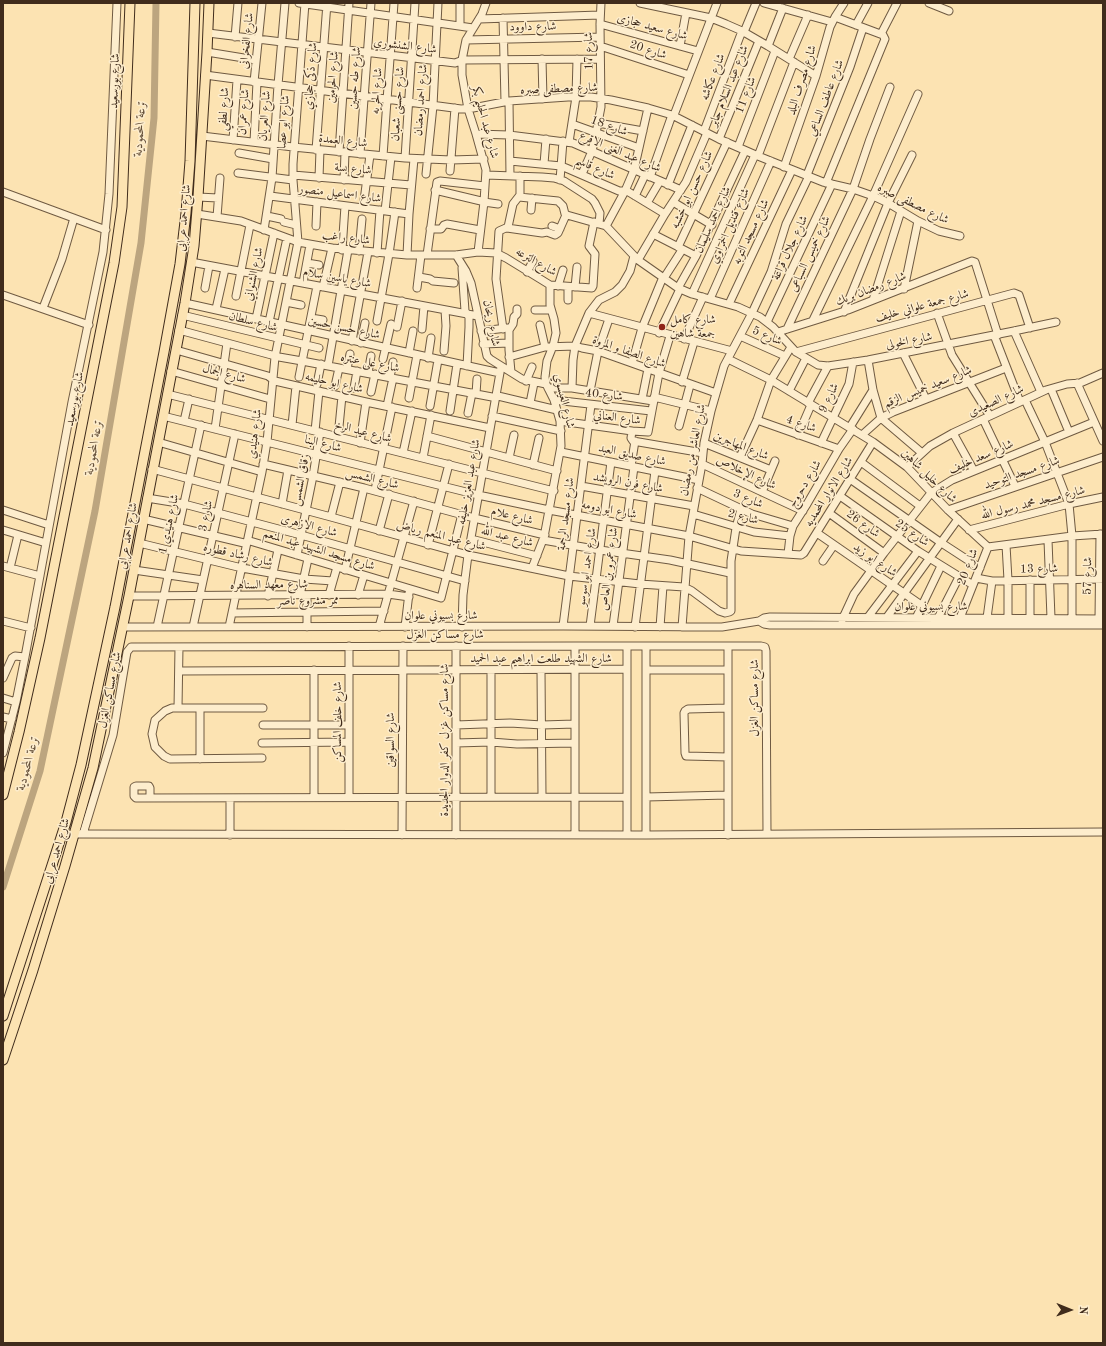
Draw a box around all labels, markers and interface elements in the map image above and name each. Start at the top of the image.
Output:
street label: شارع سعيد حجازى [615,11,689,43]
street label: شارع الفخرانى [237,12,257,70]
street label: شارع داوود [509,19,557,35]
street label: شارع 17 [581,32,597,70]
street label: شارع الشنشوري [373,35,437,57]
street label: شارع 20 [628,37,668,63]
street label: شارع ذكى حجازي [301,42,321,110]
street label: شارع عبد السلام جابر [706,43,752,129]
street label: شارع مصرف البلد [784,43,820,117]
street label: شارع طه حسين [346,46,364,110]
street label: شارع الحرمين [324,50,342,104]
street label: شارع عكاشه [698,52,728,102]
street label: شارع بورسعيد [107,53,123,109]
street label: شارع عاطف الساعي [805,58,847,138]
street label: شارع احمد رمضان [411,63,431,137]
street label: شارع حسنى شعبان [388,66,408,142]
street label: شارع الحريه [368,67,386,115]
street label: شارع 11 [732,75,760,115]
street label: شارع مصطفى صبره [520,80,598,98]
street label: شارع عبد الحليم بكر [468,84,502,160]
street label: شارع لطفي [216,87,232,131]
street label: شارع عمران [235,88,253,136]
street label: شارع العريان [256,90,274,142]
street label: شارع ابو عصا [275,95,293,149]
water label: ترعة المحمودية [130,99,150,157]
street label: شارع 18 [589,113,629,139]
street label: شارع عبد الغنى الاقرع [577,128,663,176]
street label: شارع العمدة [318,131,368,151]
street label: شارع حسن ابو خشبه [668,149,716,231]
street label: شارع قاسم [573,153,617,183]
street label: شارع بسة [334,160,372,178]
street label: شارع مصطفى صبره [875,180,951,228]
street label: شارع اسماعيل منصور [298,182,382,206]
street label: شارع احمد عرابى [174,184,194,252]
street label: شارع احمد سليمان [692,184,734,256]
street label: شارع قنديل الحمراوي [707,186,753,266]
street label: شارع مسجد التوبه [730,197,772,267]
street label: شارع جلال قراعة [769,213,811,283]
street label: شارع خميس السباعى [786,214,834,294]
street label: شارع راغب [321,228,371,248]
street label: شارع الترعه [513,245,559,279]
street label: شارع الشنواني [241,246,267,302]
street label: شارع ياسين سلام [302,265,372,291]
street label: شارع رمضان بريك [834,269,908,309]
street label: شارع جمعة علواني خليف [874,287,970,325]
street label: شارع ريحان [479,298,503,348]
street label: شارع سلطان [227,309,279,335]
street label: شارع حسن حسين [307,313,381,343]
place label: شارع كامل جمعة شاهين [670,313,716,341]
marker: شارع كامل جمعة شاهين [657,322,667,332]
street label: شارع 5 [750,323,784,349]
street label: شارع الخولى [884,329,934,353]
street label: شارع الصفا و المروة [590,333,668,371]
street label: شارع على عنتره [339,350,401,376]
street label: شارع الجمال [201,361,247,387]
street label: شارع سعيد خميس الزقم [882,363,974,411]
street label: شارع ابو حليمه [304,369,364,397]
street label: شارع بورسعيد [63,371,87,427]
street label: شارع العيسوي [550,372,578,430]
street label: شارع 9 [816,381,842,415]
street label: شارع الصعيدى [966,382,1026,420]
street label: شارع 40 [584,386,624,404]
street label: شارع العاشر من رمضان [677,403,709,497]
street label: شارع هنيدي [245,408,265,460]
street label: شارع العناني [592,408,642,428]
street label: شارع 4 [784,412,818,436]
water label: ترعة المحمودية [81,418,107,476]
street label: شارع عيد الرخ [333,418,393,446]
street label: شارع المهاجرين [711,428,771,464]
street label: شارع البنا [303,432,343,456]
street label: شارع سعد خليف [946,437,1016,477]
street label: شارع عبد العزيز خليفه [454,438,484,526]
street label: شارع صديق العبد [597,441,667,469]
street label: شارع خليل شاهين [898,446,960,506]
street label: زقاق الشمس [289,453,313,507]
street label: شارع الإخلاص [714,453,778,493]
street label: شارع مسجد التوحيد [982,453,1062,493]
street label: شارع الانوار المحمديه [802,454,856,530]
street label: شارع دحروج [785,458,825,510]
street label: شارع الشمس [344,465,400,493]
street label: شارع فرن الرويشد [592,470,664,496]
street label: شارع مسجد الرحمة [554,477,578,551]
street label: شارع مسجد محمد رسول الله [980,483,1086,523]
street label: شارع 3 [731,486,765,512]
street label: شارع هنيدي 1 [156,493,182,555]
street label: شارع ابو دومه [580,498,638,522]
street label: شارع 3 [196,499,216,533]
street label: شارع احمد عرابى [115,502,141,570]
street label: شارع علام [490,504,534,528]
street label: شارع 2 [726,506,760,528]
street label: شارع 26 [843,507,883,541]
street label: شارع الازهرى [279,512,339,540]
street label: شارع 25 [892,516,932,550]
street label: شارع عبد المنعم رياض [395,518,487,554]
street label: شارع عبد الله [479,524,535,550]
street label: شارع مسجد الشهيد عبد المنعم [261,526,377,574]
street label: شارع احمد ابو سوسو [574,527,600,607]
street label: شارع عمرو بن العاص [597,527,621,611]
street label: شارع رشاد قطوره [202,540,274,570]
street label: شارع ابو زيد [850,540,900,580]
street label: شارع 20 [954,547,982,587]
street label: شارع 57 [1080,557,1096,595]
street label: شارع 13 [1020,561,1058,577]
street label: شارع معهد السناهره [230,577,308,593]
street label: ممر مشروع ناصر [277,593,339,609]
street label: شارع بسيوني علوان [895,600,967,614]
street label: شارع بسيوني علوان [405,609,477,623]
street label: شارع مساكن الغزل [406,628,484,642]
street label: شارع مساكن الغزل [96,651,124,729]
street label: شارع الشهيد طلعت ابراهيم عبد الحميد [470,652,612,666]
street label: شارع مساكن الغزل [748,659,762,737]
street label: شارع مساكن غزل كفر الدوار الجديدة [438,664,452,816]
street label: شارع خلف المساكن [331,682,345,762]
street label: شارع السواقين [384,712,398,768]
water label: ترعة المحمودية [13,734,43,792]
street label: شارع احمد عرابى [41,817,73,885]
north arrow [1050,1290,1090,1330]
text: N [1077,1306,1088,1315]

